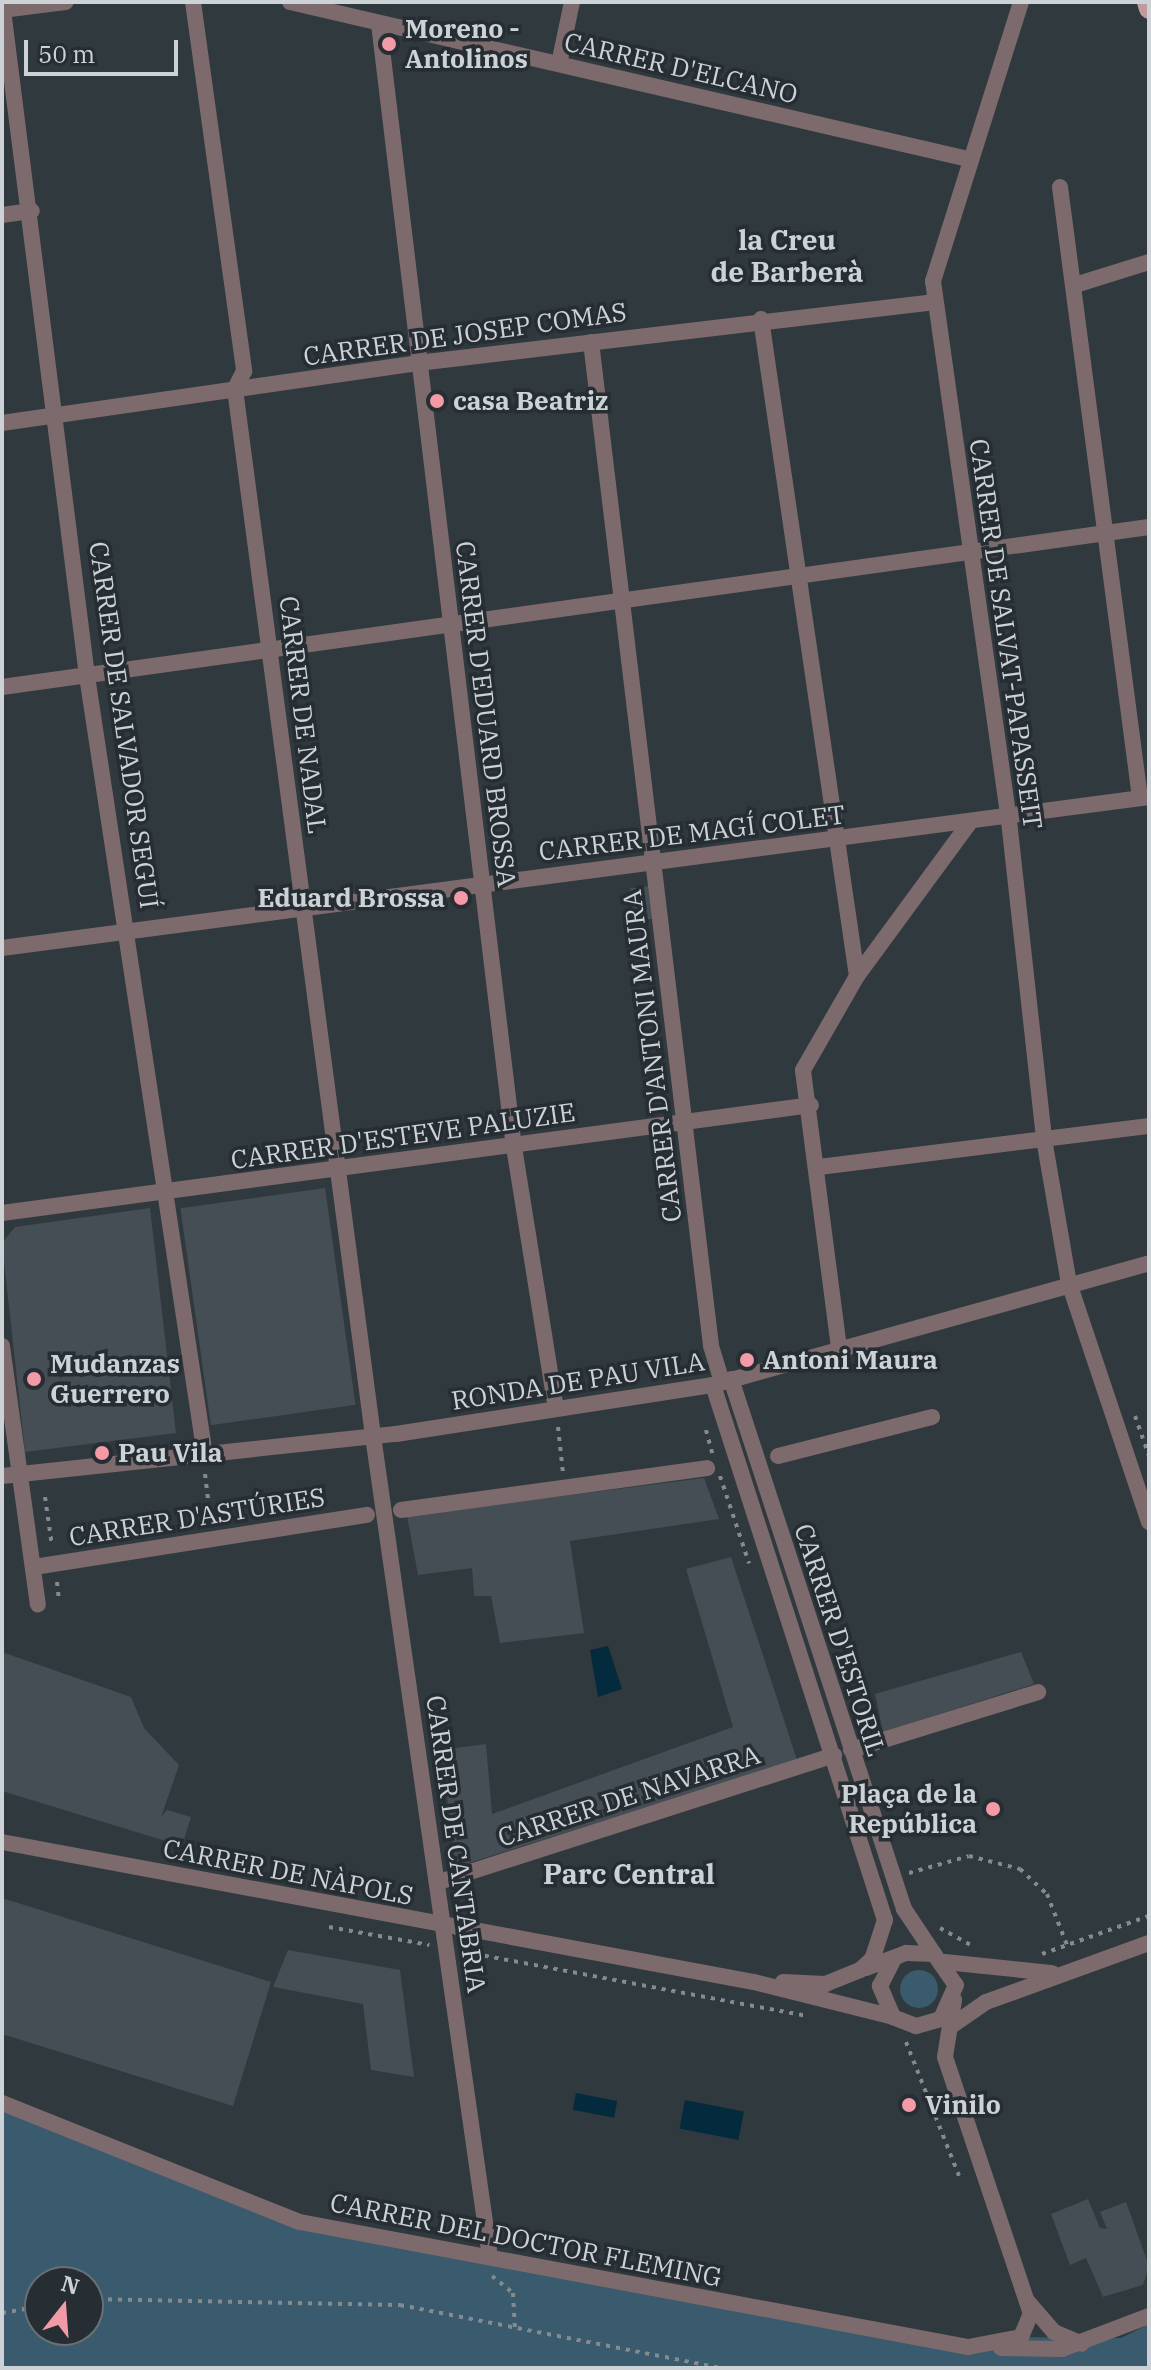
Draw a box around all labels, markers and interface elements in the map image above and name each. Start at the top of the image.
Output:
place label: Moreno - Antolinos [405,13,528,74]
scale bar [28,24,182,74]
street label: CARRER D'ELCANO [561,26,801,110]
marker: Moreno - Antolinos [380,35,398,53]
text: 50 m [38,38,95,70]
district label: la Creu de Barberà [711,223,863,289]
street label: CARRER DE JOSEP COMAS [301,296,629,372]
place label: casa Beatriz [453,385,608,417]
marker: casa Beatriz [428,392,446,410]
street label: CARRER DE SALVAT-PAPASSEIT [963,437,1049,831]
street label: CARRER DE SALVADOR SEGUÍ [83,539,165,911]
street label: CARRER D'EDUARD BROSSA [449,539,523,889]
street label: CARRER DE NADAL [273,594,333,836]
street label: CARRER DE MAGÍ COLET [537,799,847,867]
place label: Eduard Brossa [257,882,445,914]
street label: CARRER D'ANTONI MAURA [616,888,688,1224]
marker: Eduard Brossa [452,889,470,907]
street label: CARRER D'ESTEVE PALUZIE [229,1096,577,1176]
place label: Antoni Maura [763,1344,938,1376]
street label: RONDA DE PAU VILA [449,1346,707,1416]
place label: Mudanzas Guerrero [50,1348,180,1410]
marker: Antoni Maura [738,1351,756,1369]
marker: Mudanzas Guerrero [25,1370,43,1388]
place label: Pau Vila [118,1437,223,1469]
marker: Pau Vila [93,1444,111,1462]
street label: CARRER D'ASTÚRIES [67,1481,327,1553]
street label: CARRER D'ESTORIL [788,1520,892,1760]
street label: CARRER DE CANTABRIA [420,1693,492,1995]
street label: CARRER DE NAVARRA [494,1739,764,1853]
place label: Plaça de la República [841,1778,977,1840]
marker: Plaça de la República [984,1800,1002,1818]
street label: CARRER DE NÀPOLS [160,1832,416,1912]
district label: Parc Central [543,1857,715,1891]
place label: Vinilo [925,2089,1001,2121]
marker: Vinilo [900,2096,918,2114]
street label: CARRER DEL DOCTOR FLEMING [328,2187,724,2293]
north arrow [24,2266,104,2346]
text: N [58,2268,83,2301]

